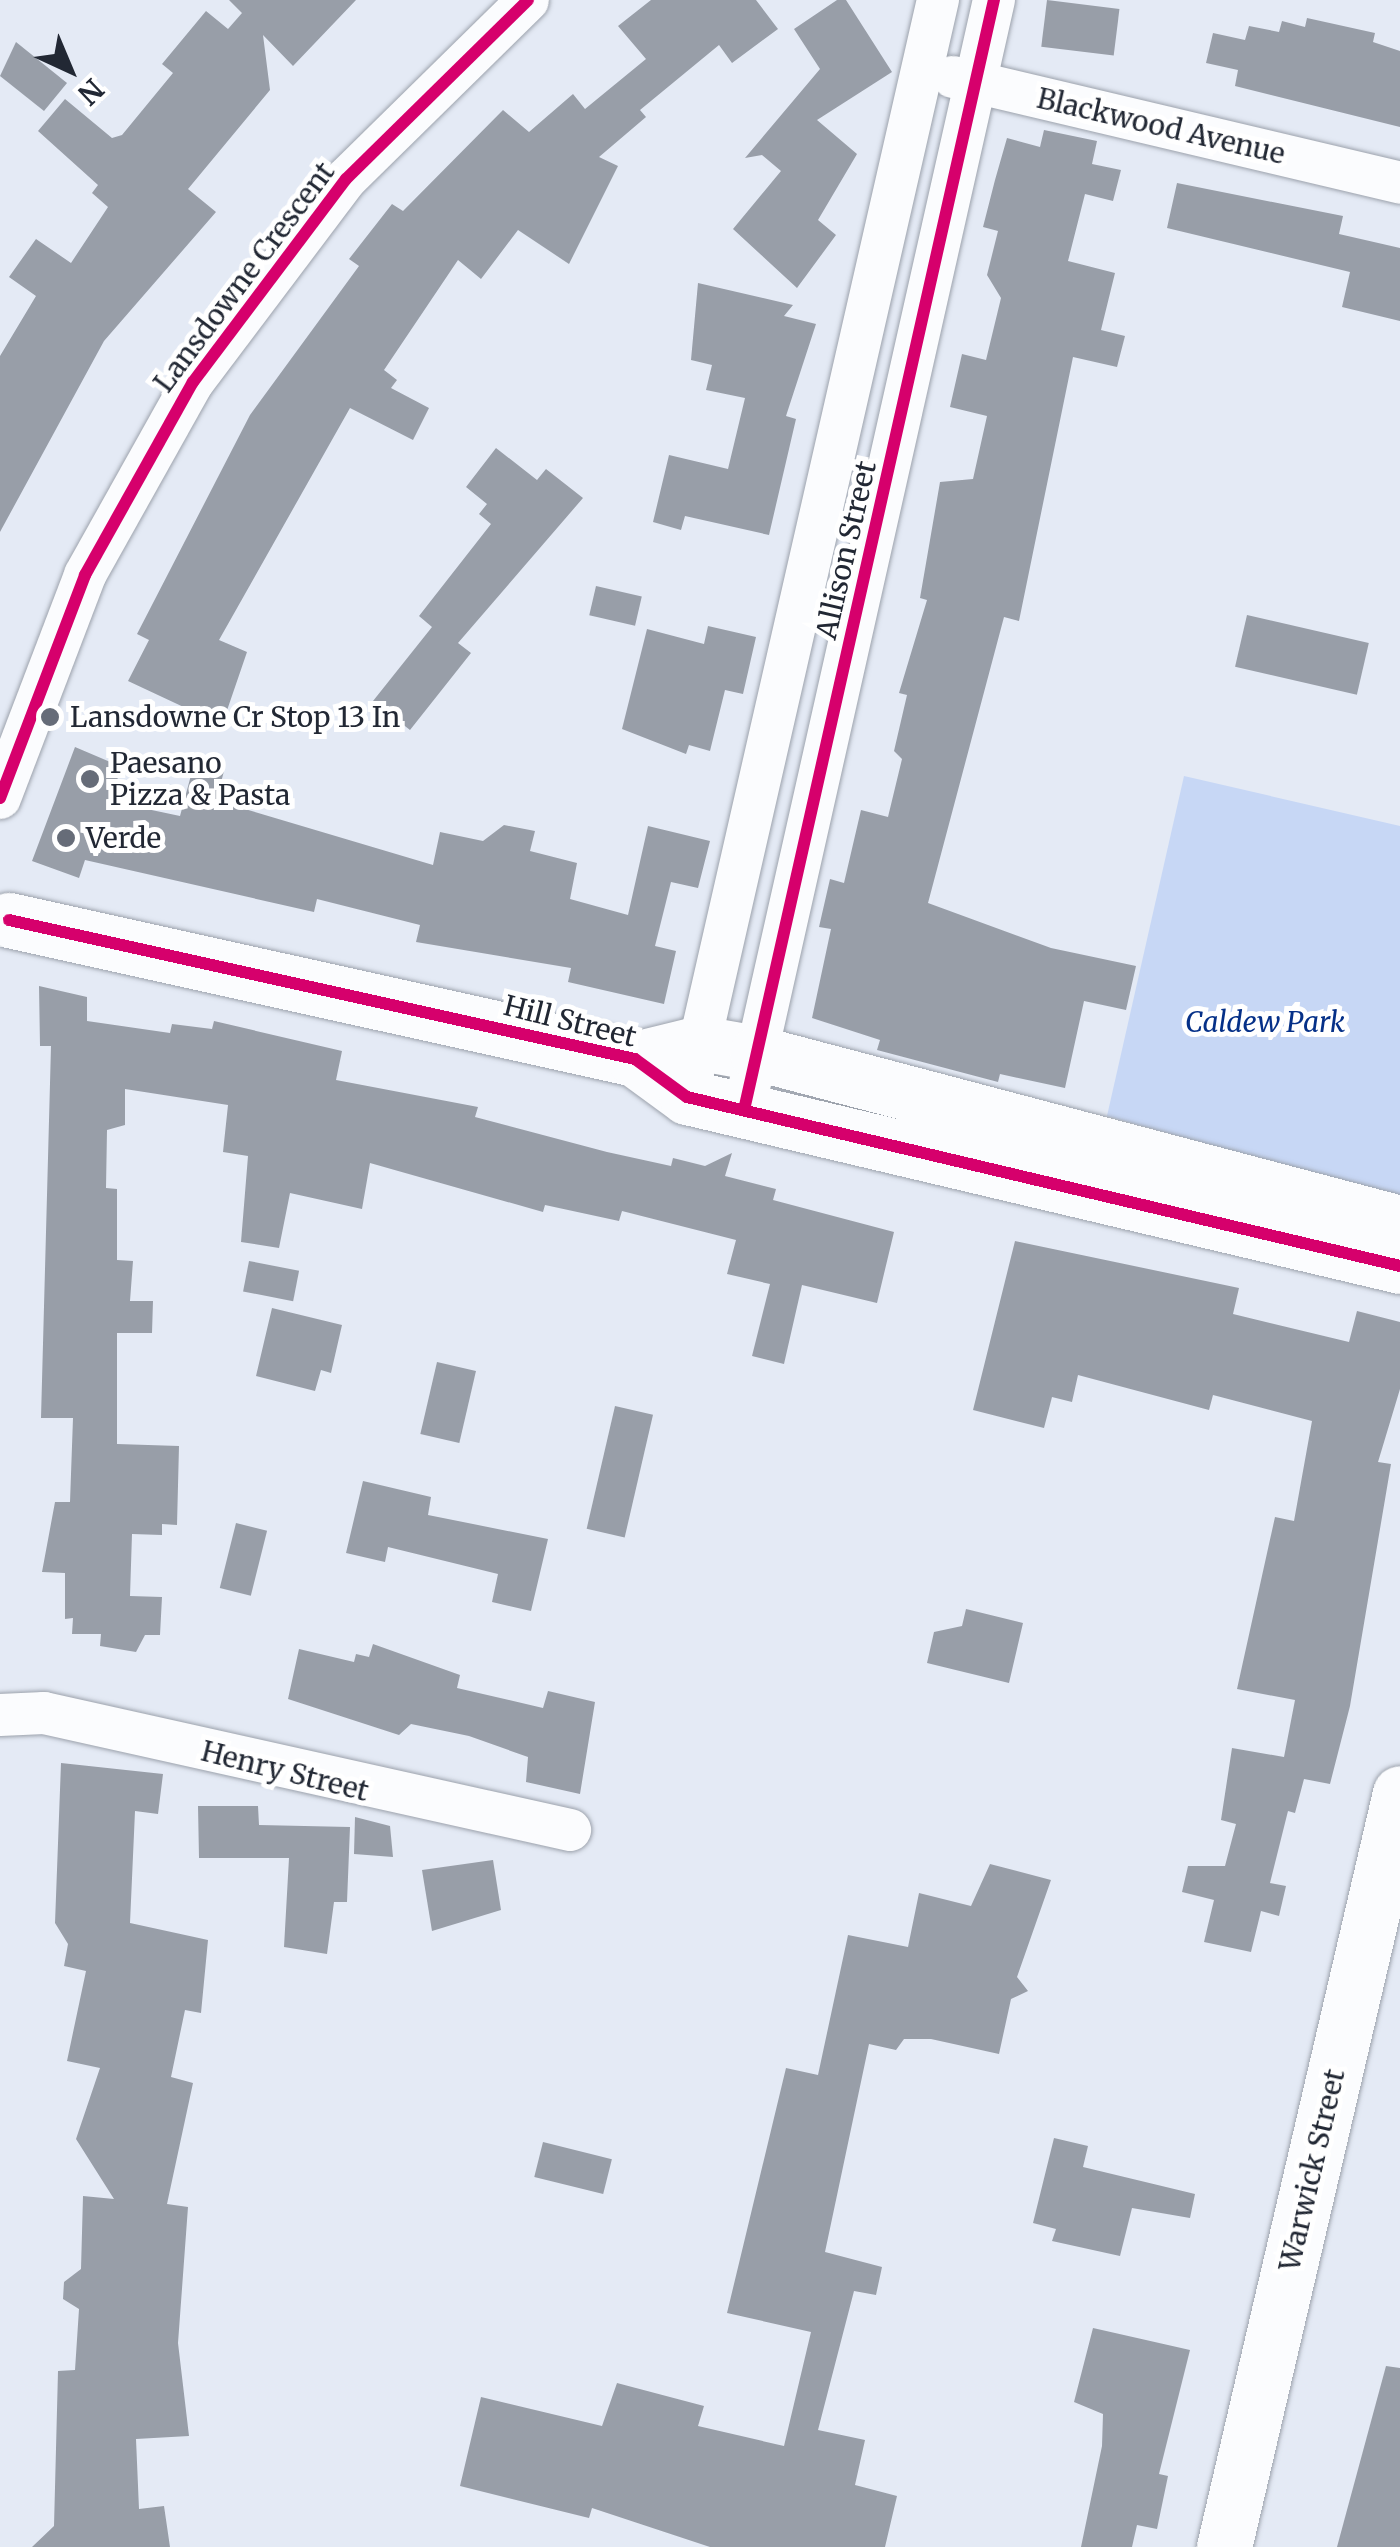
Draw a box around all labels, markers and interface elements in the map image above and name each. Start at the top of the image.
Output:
north arrow [20,20,120,120]
text: N [70,71,111,112]
street label: Blackwood Avenue [1034,81,1288,171]
street label: Lansdowne Crescent [147,156,341,398]
street label: Allison Street [809,458,883,642]
place label: Lansdowne Cr Stop 13 In [70,700,400,734]
marker: Lansdowne Cr Stop 13 In [39,706,61,728]
place label: Paesano Pizza & Pasta [110,746,290,812]
marker: Paesano Pizza & Pasta [79,768,101,790]
place label: Verde [86,821,161,855]
marker: Verde [55,827,77,849]
street label: Hill Street [500,988,640,1054]
park label: Caldew Park [1185,1005,1345,1039]
street label: Henry Street [198,1734,372,1808]
street label: Warwick Street [1272,2066,1352,2274]

